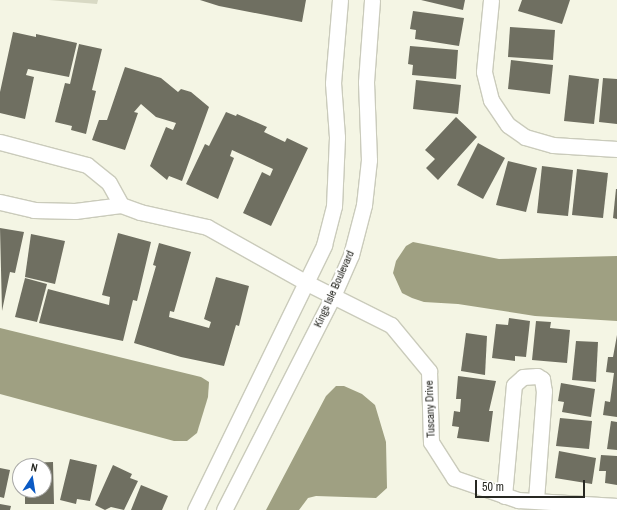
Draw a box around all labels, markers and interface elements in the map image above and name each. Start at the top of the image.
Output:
street label: Kings Isle Boulevard [311,249,357,329]
street label: Tuscany Drive [422,380,438,438]
north arrow [12,458,52,498]
text: N [30,460,39,475]
scale bar [477,472,587,498]
text: 50 m [482,479,504,495]

